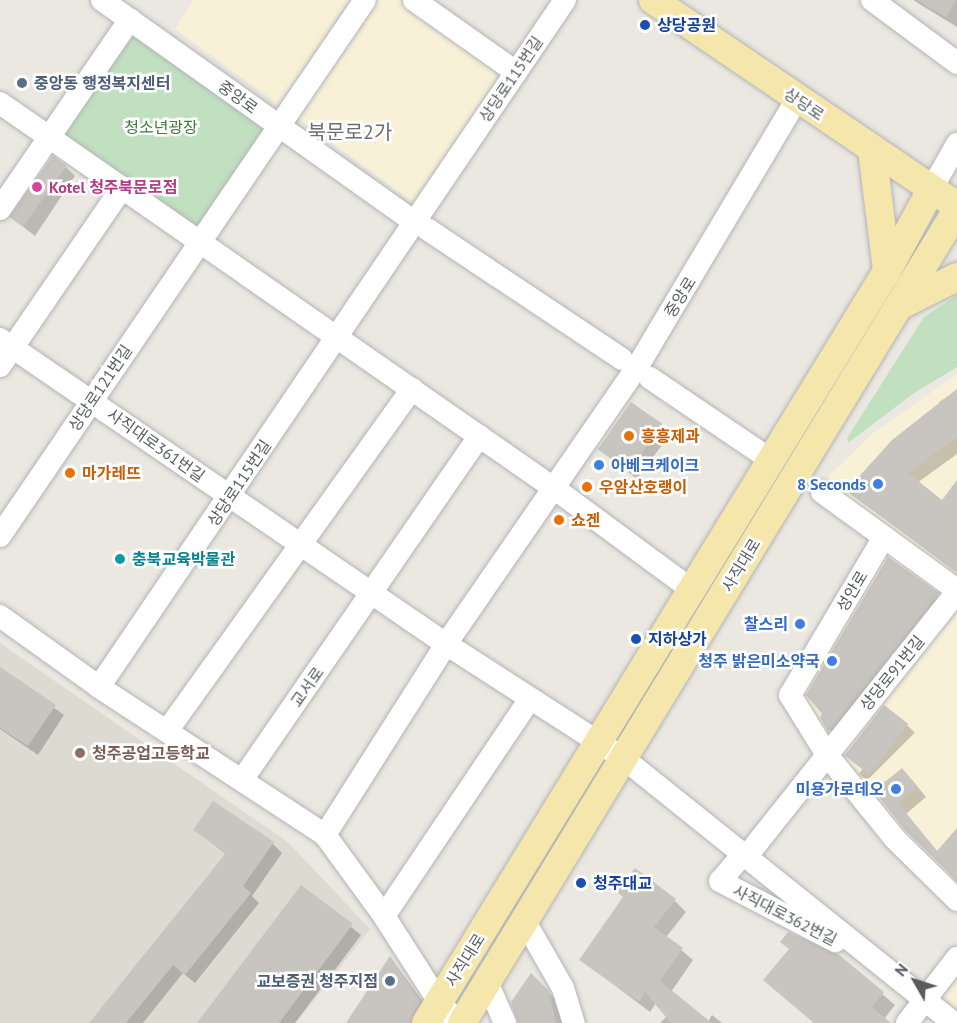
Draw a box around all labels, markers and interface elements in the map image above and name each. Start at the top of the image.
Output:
place label: 상당공원 [657,15,716,35]
marker: 상당공원 [638,18,652,32]
street label: 상당로115번길 [475,32,547,126]
place label: 중앙동 행정복지센터 [34,73,171,93]
marker: 중앙동 행정복지센터 [15,76,29,90]
street label: 중앙로 [214,76,262,118]
street label: 상당로 [780,84,828,124]
park label: 청소년광장 [124,117,198,137]
district label: 북문로2가 [308,120,392,144]
place label: Kotel 청주북문로점 [49,177,177,197]
marker: Kotel 청주북문로점 [30,180,44,194]
street label: 중앙로 [660,273,700,321]
street label: 상당로121번길 [64,341,136,435]
street label: 사직대로361번길 [104,404,208,486]
place label: 흥흥제과 [641,426,700,446]
marker: 흥흥제과 [622,429,636,443]
street label: 상당로115번길 [203,436,275,530]
place label: 아베크케이크 [611,455,699,475]
marker: 아베크케이크 [592,458,606,472]
place label: 마가레뜨 [82,463,141,483]
marker: 마가레뜨 [63,466,77,480]
place label: 8 Seconds [797,474,866,494]
place label: 우암산호랭이 [599,477,687,497]
marker: 8 Seconds [871,477,885,491]
marker: 우암산호랭이 [580,480,594,494]
place label: 쇼겐 [571,510,600,530]
marker: 쇼겐 [552,513,566,527]
street label: 사직대로 [718,535,764,595]
place label: 충북교육박물관 [132,549,235,569]
marker: 충북교육박물관 [113,552,127,566]
street label: 성안로 [832,567,872,615]
place label: 찰스리 [744,614,788,634]
marker: 찰스리 [793,617,807,631]
place label: 지하상가 [648,629,707,649]
marker: 지하상가 [629,632,643,646]
street label: 상당로91번길 [856,632,928,714]
place label: 청주 밝은미소약국 [698,651,820,671]
marker: 청주 밝은미소약국 [825,654,839,668]
street label: 교서로 [286,663,328,711]
place label: 청주공업고등학교 [92,743,210,763]
marker: 청주공업고등학교 [73,746,87,760]
place label: 미용가로데오 [796,779,884,799]
marker: 미용가로데오 [889,782,903,796]
place label: 청주대교 [593,873,652,893]
marker: 청주대교 [574,876,588,890]
street label: 사직대로362번길 [730,880,840,950]
street label: 사직대로 [441,930,489,990]
north arrow [885,951,945,1011]
text: N [890,959,912,980]
place label: 교보증권 청주지점 [256,971,378,991]
marker: 교보증권 청주지점 [383,974,397,988]

